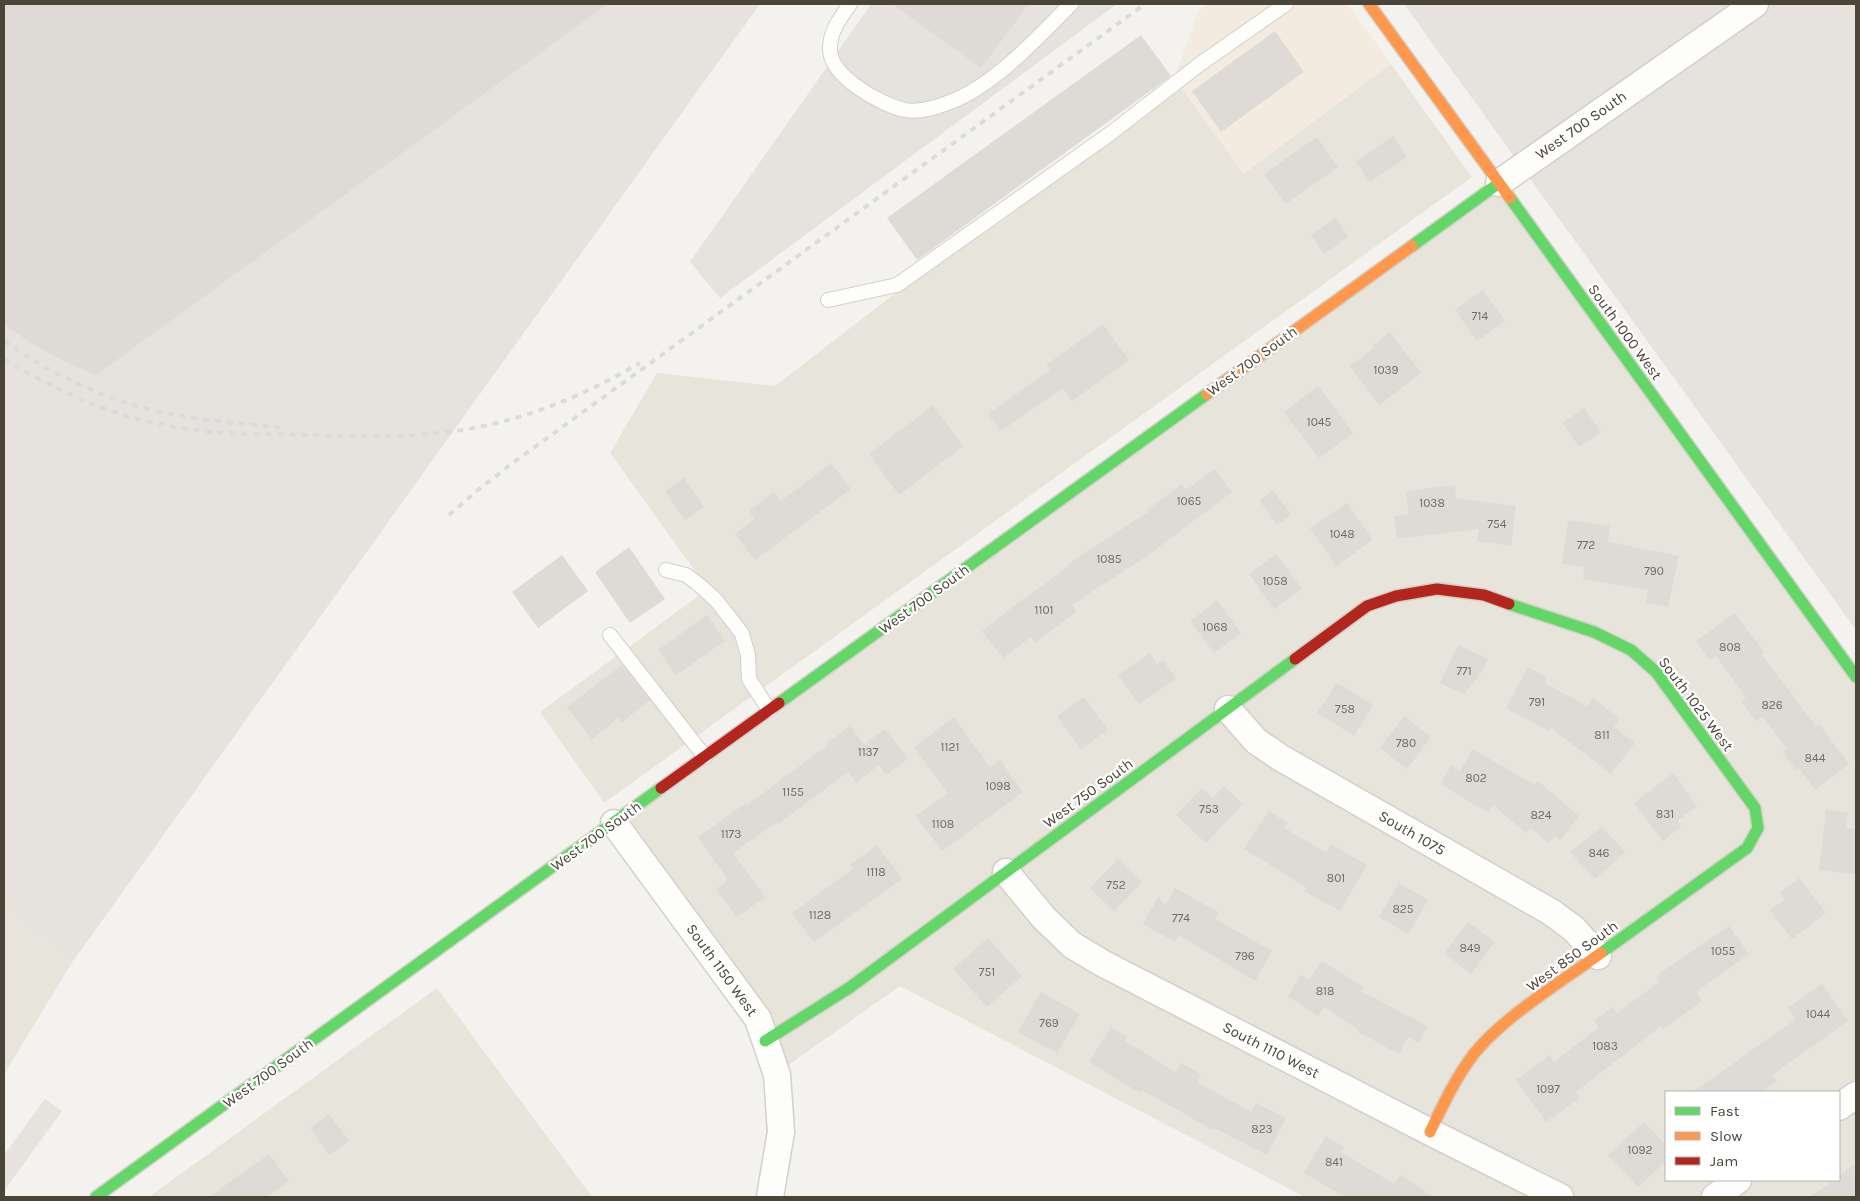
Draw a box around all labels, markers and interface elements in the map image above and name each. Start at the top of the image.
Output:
street label: West 700 South [1532,87,1630,163]
street label: South 1000 West [1584,281,1666,384]
house number: 714 [1472,309,1488,323]
street label: West 700 South [1203,322,1301,400]
house number: 1039 [1373,363,1399,377]
house number: 1045 [1307,415,1332,429]
house number: 1065 [1177,494,1202,508]
house number: 1038 [1419,496,1445,510]
house number: 754 [1487,517,1507,531]
house number: 1048 [1329,527,1355,541]
house number: 772 [1577,538,1595,552]
house number: 1085 [1096,552,1122,566]
street label: West 700 South [875,560,973,638]
house number: 790 [1644,564,1664,578]
house number: 1058 [1262,574,1288,588]
house number: 1101 [1034,603,1054,617]
house number: 1068 [1202,620,1228,634]
house number: 808 [1719,640,1741,654]
street label: South 1025 West [1655,653,1738,755]
house number: 771 [1456,664,1472,678]
house number: 791 [1529,695,1545,709]
house number: 826 [1761,698,1783,712]
house number: 758 [1335,702,1355,716]
house number: 811 [1594,728,1610,742]
house number: 780 [1396,736,1416,750]
house number: 1121 [941,740,959,754]
house number: 1137 [858,745,879,759]
house number: 844 [1805,751,1826,765]
street label: West 750 South [1040,754,1136,832]
house number: 802 [1465,771,1487,785]
house number: 1098 [985,779,1011,793]
house number: 1155 [782,785,804,799]
street label: West 700 South [547,797,645,875]
house number: 753 [1199,802,1219,816]
street label: South 1075 [1375,807,1449,859]
house number: 831 [1656,807,1674,821]
house number: 824 [1530,808,1552,822]
house number: 1108 [932,817,954,831]
house number: 1173 [721,827,741,841]
house number: 846 [1589,846,1610,860]
house number: 1118 [866,865,886,879]
house number: 801 [1327,871,1345,885]
house number: 752 [1106,878,1126,892]
house number: 825 [1392,902,1414,916]
house number: 1128 [809,908,831,922]
house number: 774 [1172,911,1190,925]
street label: West 850 South [1523,917,1621,995]
street label: South 1150 West [683,920,762,1020]
house number: 849 [1459,941,1481,955]
house number: 1055 [1711,944,1736,958]
house number: 796 [1235,949,1255,963]
house number: 751 [979,965,995,979]
house number: 818 [1316,984,1334,998]
house number: 1044 [1806,1007,1831,1021]
house number: 769 [1039,1016,1059,1030]
street label: South 1110 West [1220,1018,1323,1082]
street label: West 700 South [219,1034,317,1112]
house number: 1083 [1592,1039,1618,1053]
house number: 1097 [1536,1082,1560,1096]
legend [1665,1091,1840,1181]
text: Fast [1710,1102,1740,1120]
house number: 823 [1251,1122,1273,1136]
text: Slow [1710,1127,1742,1145]
house number: 1092 [1627,1143,1653,1157]
text: Jam [1710,1152,1738,1170]
house number: 841 [1325,1155,1343,1169]

